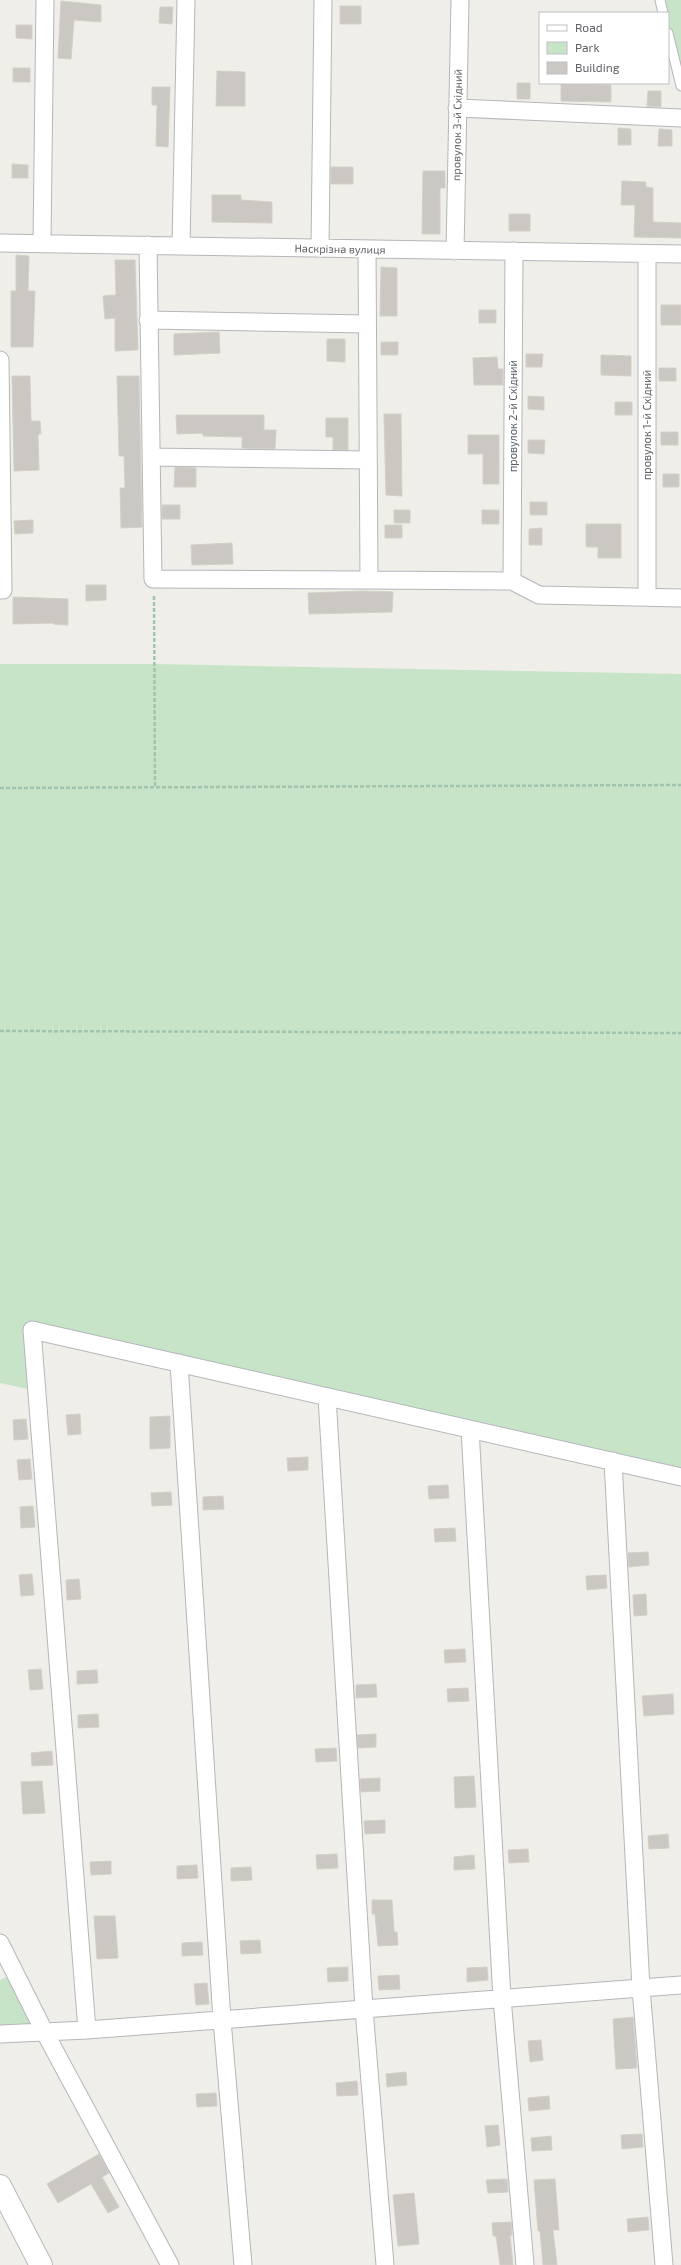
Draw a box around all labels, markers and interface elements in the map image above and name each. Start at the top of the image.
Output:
legend [539,12,669,84]
text: Road [575,20,603,34]
text: Park [575,40,600,54]
text: Building [575,60,620,74]
street label: провулок 3-й Східний [449,69,465,181]
street label: Наскрізна вулиця [294,241,386,257]
street label: провулок 2-й Східний [506,360,520,472]
street label: провулок 1-й Східний [640,370,654,480]

